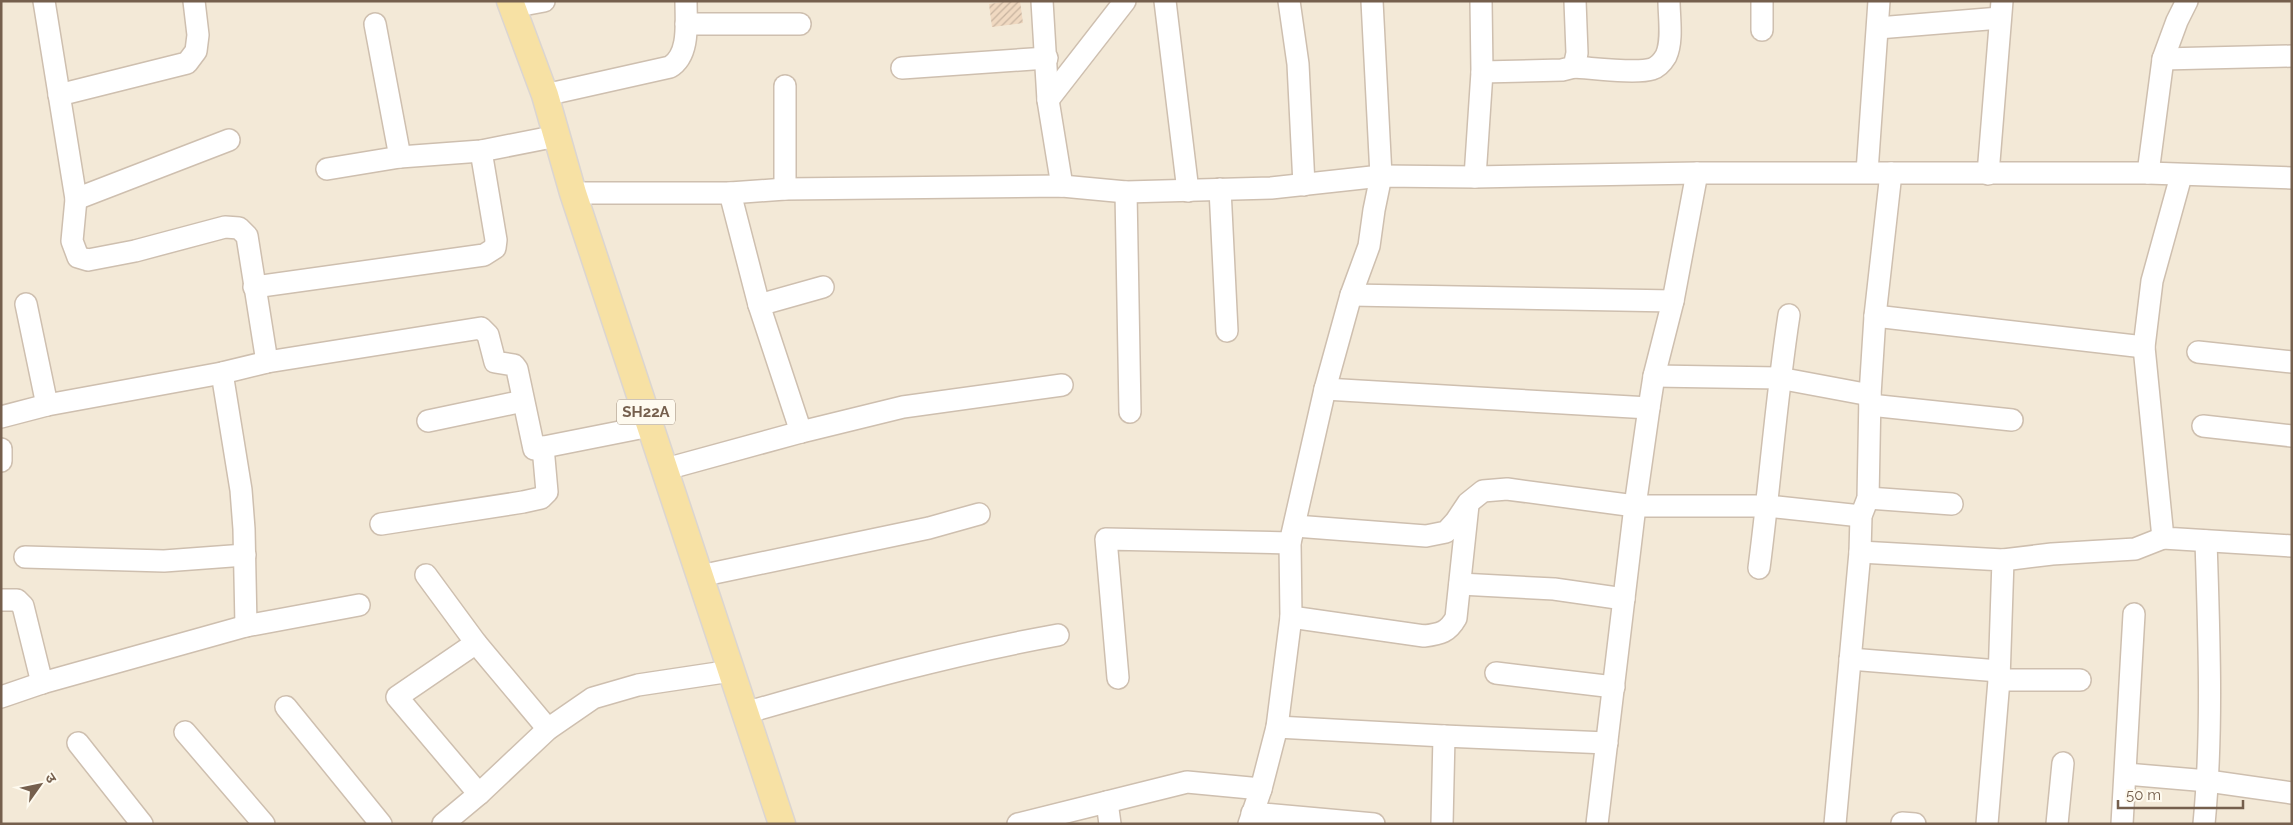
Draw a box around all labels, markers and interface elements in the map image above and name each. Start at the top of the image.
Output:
road number: SH22A [617,400,675,424]
north arrow [15,760,65,810]
text: उ [42,770,60,786]
scale bar [2118,778,2243,810]
text: 50 m [2126,786,2161,804]

